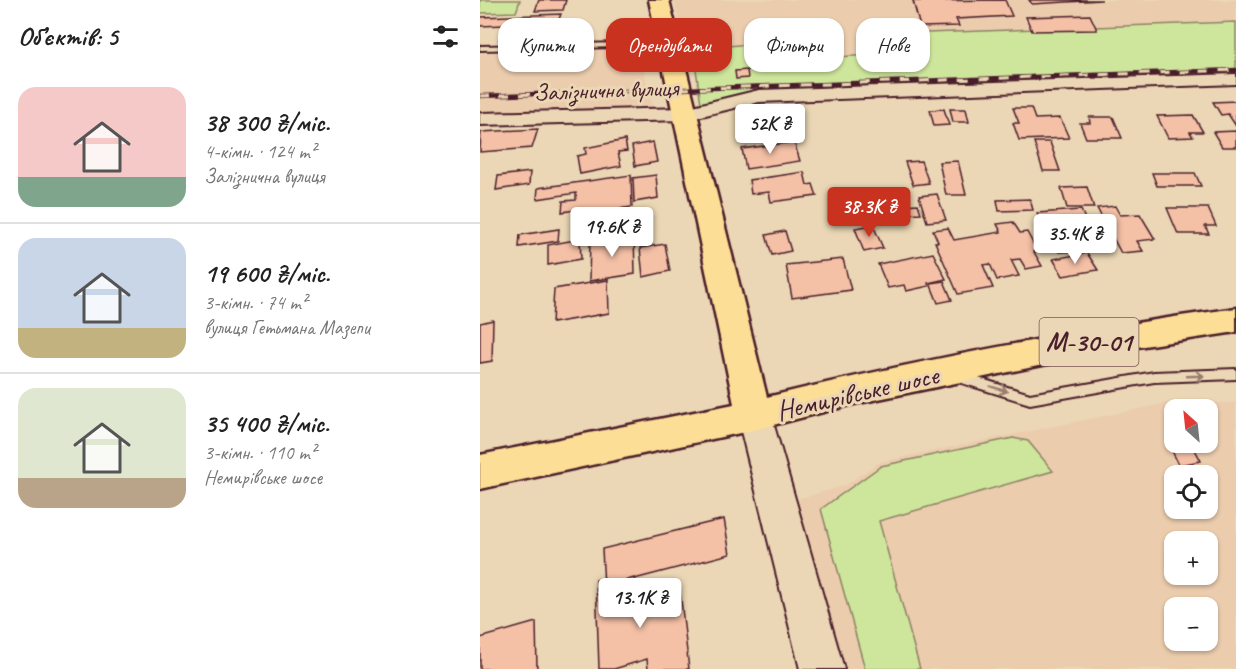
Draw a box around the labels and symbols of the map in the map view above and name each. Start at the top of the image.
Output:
street label: Залізнична вулиця [533,72,680,109]
pin: 52K ₴ [728,104,812,155]
pin: 38.3K ₴ [814,187,924,238]
pin: 19.6K ₴ [557,207,667,258]
pin: 35.4K ₴ [1020,214,1130,265]
road number: М-30-01 [1040,318,1138,366]
street label: Немирівське шосе [773,356,943,428]
one-way arrow [1185,370,1205,381]
one-way arrow [989,384,1008,395]
north arrow [1164,399,1218,453]
pin: 13.1K ₴ [585,578,695,629]

